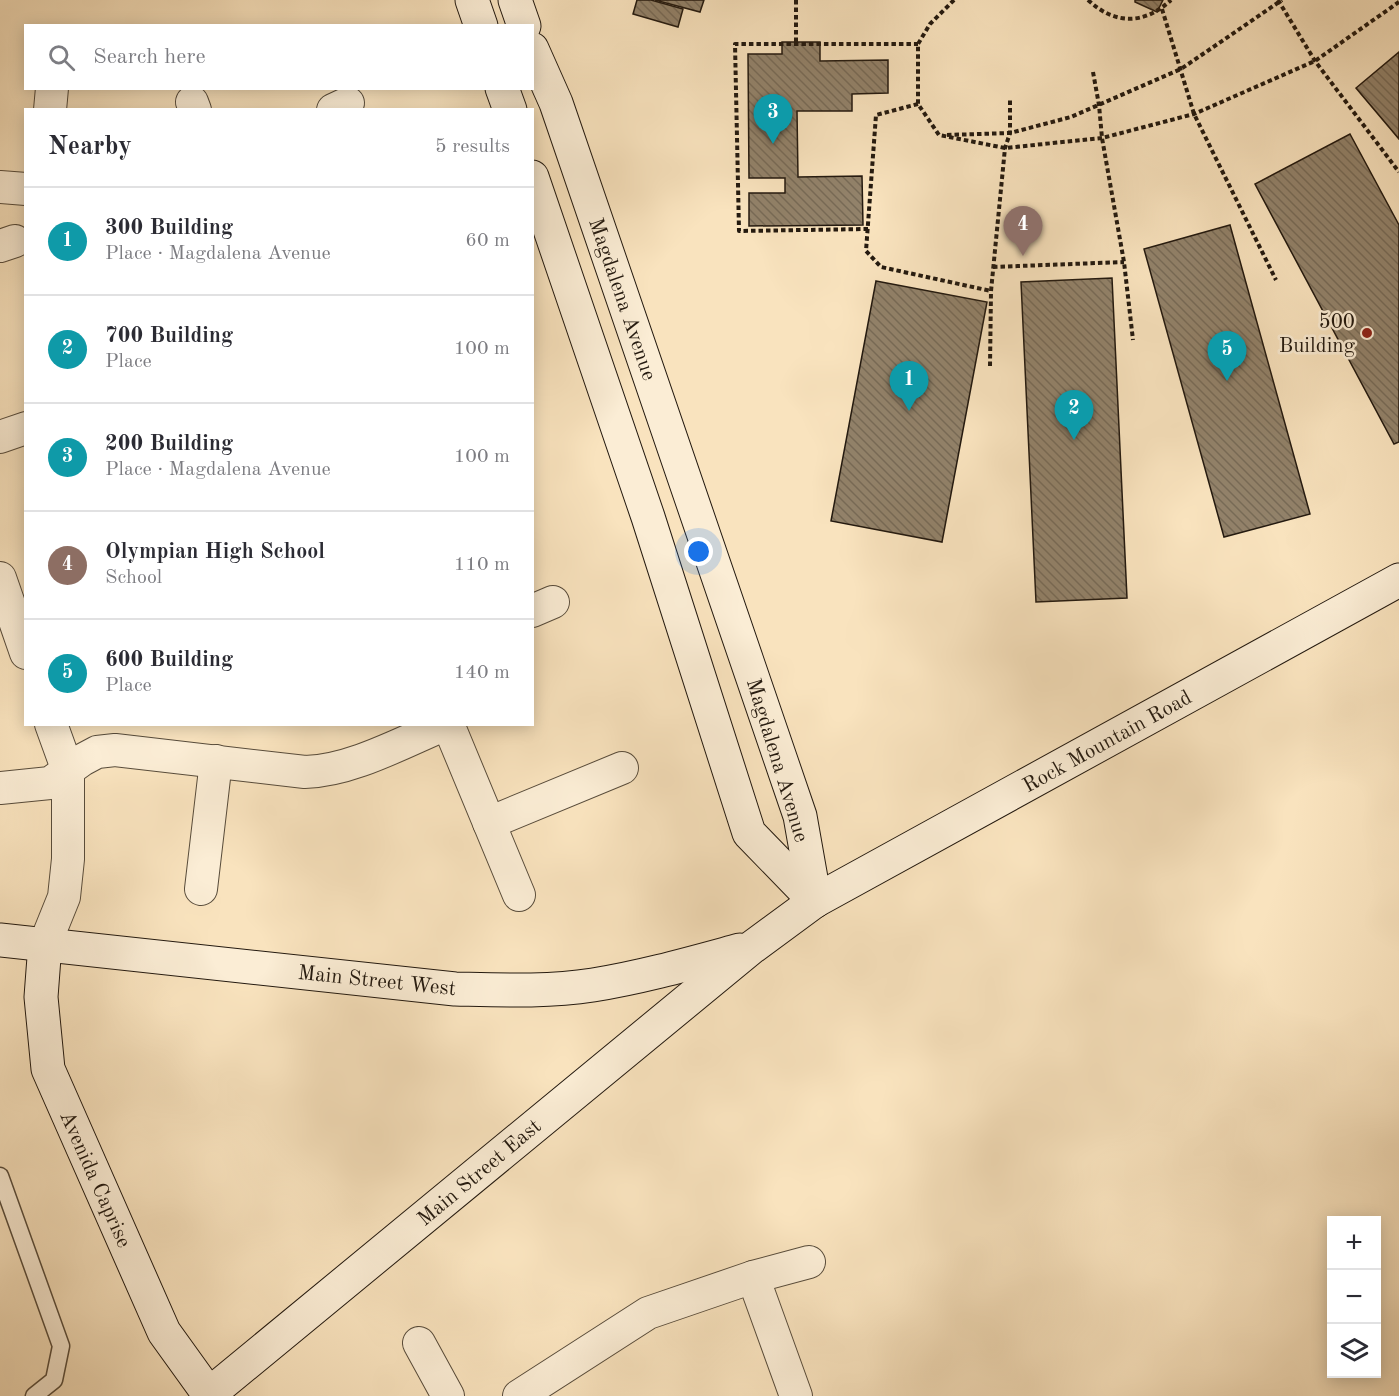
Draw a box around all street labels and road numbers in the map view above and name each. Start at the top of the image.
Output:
street label: Magdalena Avenue [584,216,659,383]
street label: Magdalena Avenue [742,676,811,845]
street label: Rock Mountain Road [1020,687,1196,797]
street label: Main Street West [297,963,457,1000]
street label: Avenida Caprise [55,1108,134,1251]
street label: Main Street East [414,1116,546,1231]

